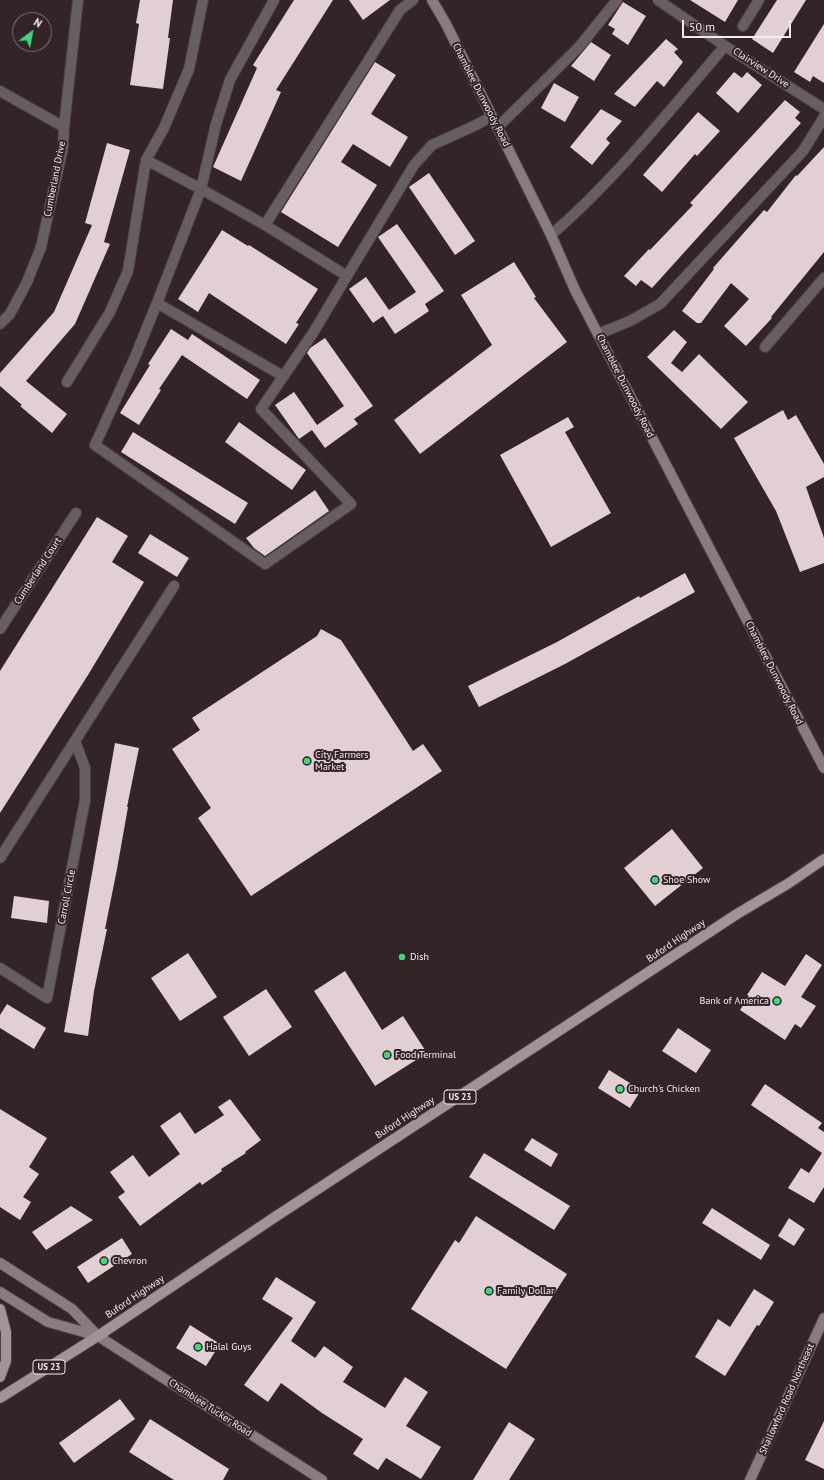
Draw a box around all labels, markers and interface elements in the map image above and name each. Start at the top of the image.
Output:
north arrow [12,12,52,52]
scale bar [684,12,793,38]
text: N [31,15,45,31]
text: 50 m [689,19,715,34]
street label: Chamblee Dunwoody Road [450,41,512,149]
street label: Clairview Drive [731,45,791,91]
street label: Cumberland Drive [42,140,68,218]
street label: Chamblee Dunwoody Road [594,332,656,440]
street label: Cumberland Court [12,535,64,607]
street label: Chamblee Dunwoody Road [743,619,805,727]
place label: City Farmers Market [315,749,368,772]
marker: City Farmers Market [302,756,312,766]
street label: Carroll Circle [56,869,78,925]
place label: Shoe Show [663,874,710,886]
marker: Shoe Show [650,875,660,885]
street label: Buford Highway [644,917,708,965]
place label: Dish [410,951,429,963]
marker: Dish [397,952,407,962]
place label: Bank of America [700,995,769,1007]
marker: Bank of America [772,996,782,1006]
place label: Food Terminal [395,1049,456,1061]
marker: Food Terminal [382,1050,392,1060]
place label: Church's Chicken [628,1083,700,1095]
marker: Church's Chicken [615,1084,625,1094]
road number: US 23 [444,1090,476,1104]
street label: Buford Highway [373,1094,437,1142]
place label: Chevron [112,1255,147,1267]
marker: Chevron [99,1256,109,1266]
street label: Buford Highway [103,1273,167,1321]
place label: Family Dollar [497,1285,554,1297]
marker: Family Dollar [484,1286,494,1296]
place label: Halal Guys [206,1341,252,1353]
marker: Halal Guys [193,1342,203,1352]
street label: Shallowford Road Northeast [757,1342,817,1456]
road number: US 23 [33,1360,65,1374]
street label: Chamblee Tucker Road [166,1377,254,1439]

